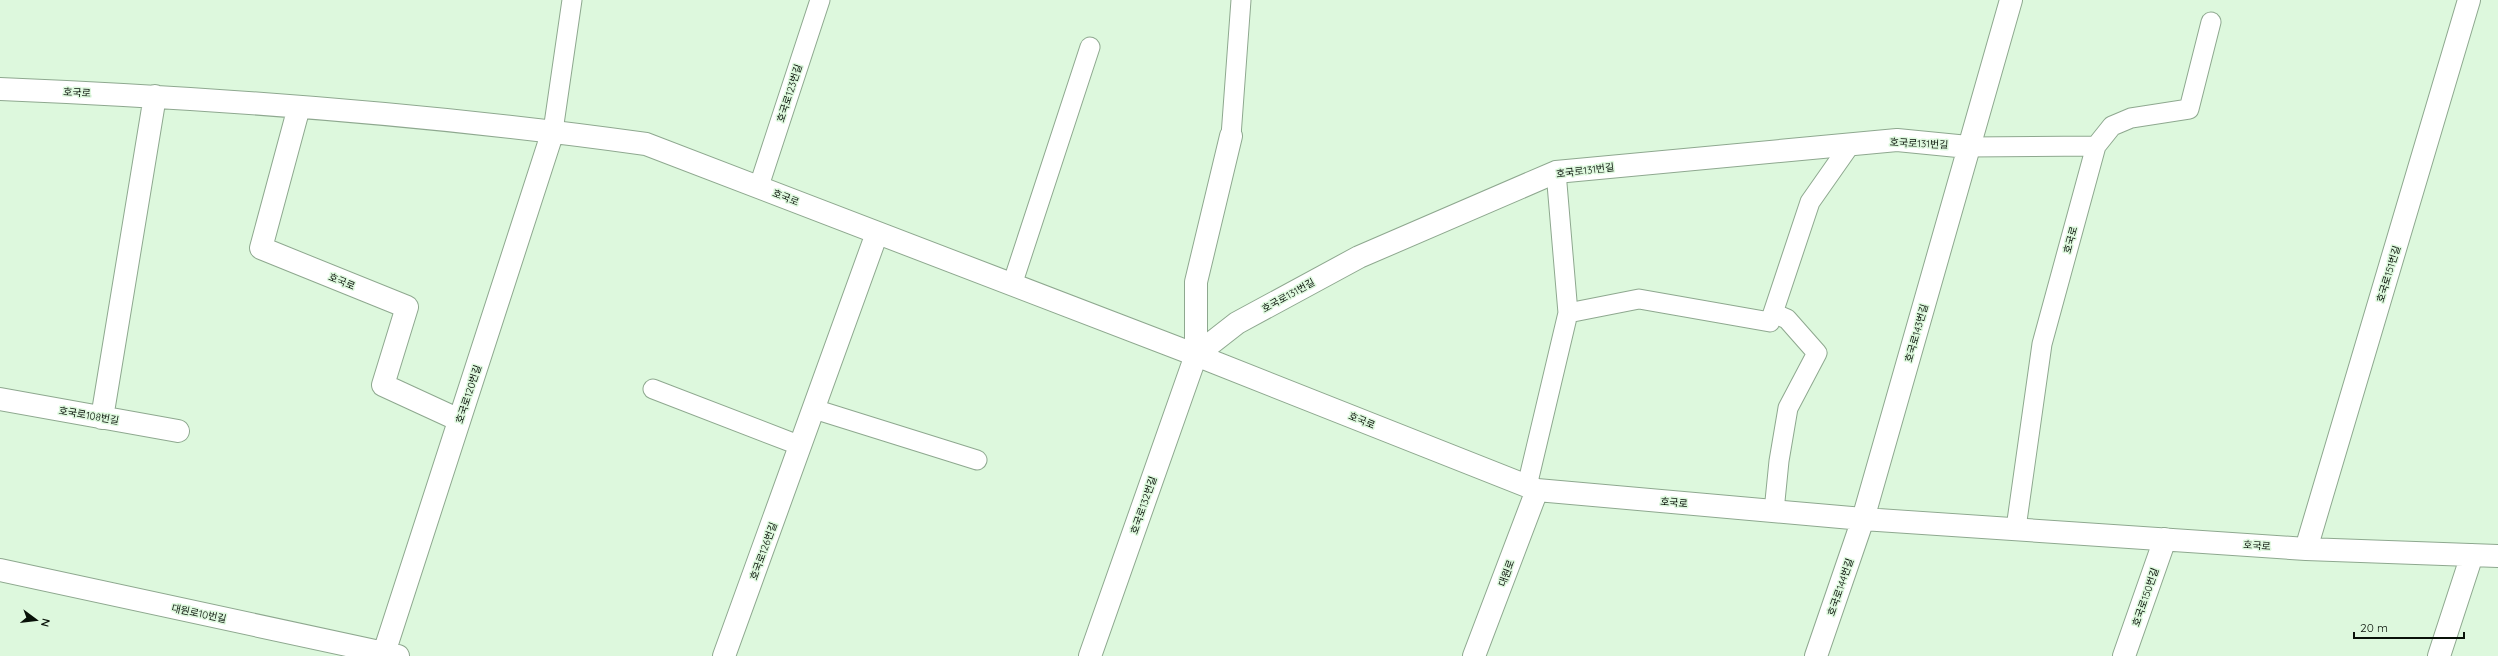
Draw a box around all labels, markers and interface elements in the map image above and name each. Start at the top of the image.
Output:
street label: 호국로123번길 [774,62,805,124]
street label: 호국로 [63,85,91,100]
street label: 호국로131번길 [1889,135,1949,152]
street label: 호국로131번길 [1555,160,1615,181]
street label: 호국로 [771,186,801,208]
street label: 호국로 [2061,225,2080,255]
street label: 호국로151번길 [2374,244,2403,304]
street label: 호국로 [327,270,357,293]
street label: 호국로131번길 [1259,276,1317,315]
street label: 호국로143번길 [1902,302,1931,364]
street label: 호국로120번길 [453,363,484,425]
street label: 호국로108번길 [58,404,120,427]
street label: 호국로 [1347,409,1377,432]
street label: 호국로132번길 [1127,474,1159,536]
street label: 호국로 [1660,495,1688,510]
street label: 호국로126번길 [747,520,780,582]
street label: 호국로 [2243,538,2271,553]
street label: 호국로144번길 [1825,557,1856,618]
street label: 대원로 [1496,558,1517,588]
street label: 호국로150번길 [2129,566,2162,628]
north arrow [16,600,56,640]
street label: 대원로10번길 [170,601,227,626]
scale bar [2354,614,2464,640]
text: N [38,617,53,628]
text: 20 m [2360,620,2388,635]

